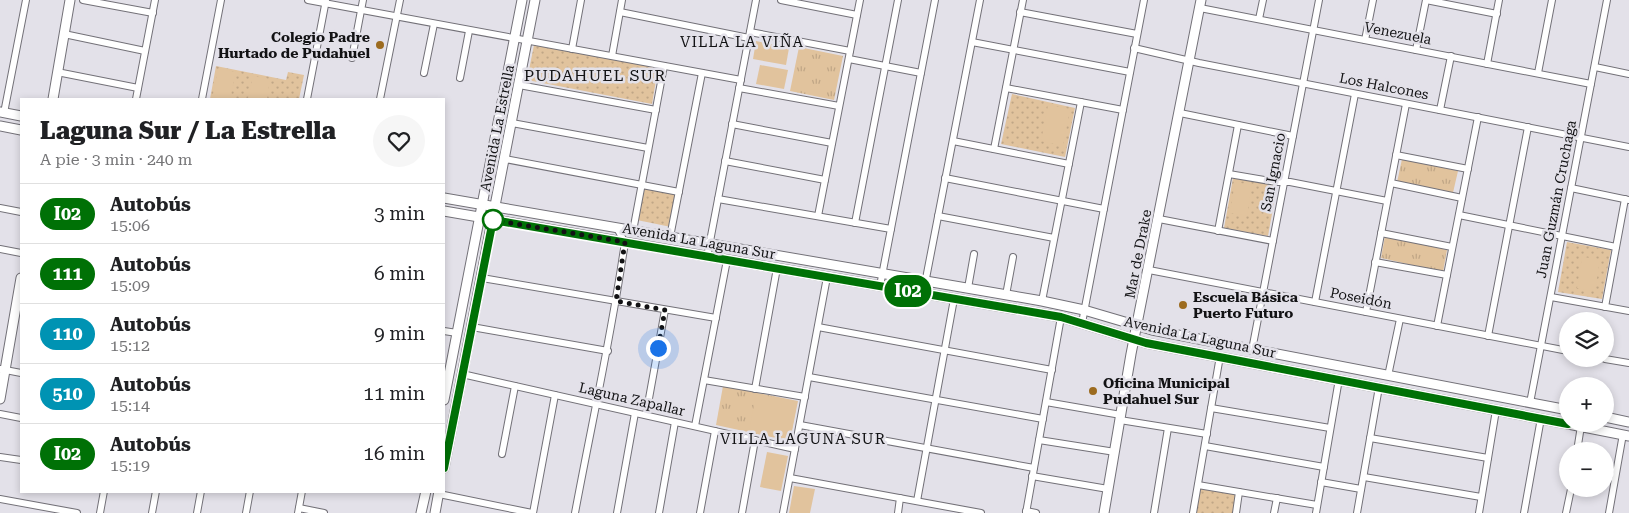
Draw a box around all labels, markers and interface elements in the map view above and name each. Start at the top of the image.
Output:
street label: Venezuela [1363,19,1433,47]
place label: Colegio Padre Hurtado de Pudahuel [218,29,370,61]
district label: VILLA LA VIÑA [680,33,804,51]
marker: Colegio Padre Hurtado de Pudahuel [374,39,386,51]
street label: Avenida La Estrella [477,63,517,193]
district label: PUDAHUEL SUR [524,66,666,85]
street label: Los Halcones [1338,69,1430,103]
button: heart [373,115,425,167]
text: Laguna Sur / La Estrella [40,117,336,145]
street label: Juan Guzmán Cruchaga [1533,118,1579,279]
street label: San Ignacio [1258,131,1288,213]
text: A pie · 3 min · 240 m [40,150,192,169]
text: Autobús [110,193,191,216]
text: 3 min [374,202,425,225]
text: I02 [54,203,81,224]
street label: Mar de Drake [1122,208,1155,300]
unlabelled marker [482,209,504,231]
text: 15:06 [110,216,150,235]
street label: Avenida La Laguna Sur [621,220,777,262]
text: Autobús [110,253,191,276]
text: 6 min [374,262,425,285]
text: 111 [52,263,83,284]
line badge: I02 [879,275,937,307]
text: 15:09 [110,276,150,295]
text: I02 [894,280,922,301]
street label: Poseidón [1329,284,1393,312]
place label: Escuela Básica Puerto Futuro [1193,289,1299,321]
marker: Escuela Básica Puerto Futuro [1177,299,1189,311]
map controls [1559,312,1614,497]
button: layers [1559,312,1614,367]
text: Autobús [110,313,191,336]
street label: Avenida La Laguna Sur [1123,313,1278,361]
text: 9 min [374,322,425,345]
text: 110 [52,323,83,344]
text: 15:12 [110,336,150,355]
your location [646,336,671,361]
text: Autobús [110,373,191,396]
place label: Oficina Municipal Pudahuel Sur [1103,375,1230,407]
button: + [1559,377,1614,432]
street label: Laguna Zapallar [577,379,687,419]
text: 11 min [363,382,425,405]
text: 510 [52,383,83,404]
marker: Oficina Municipal Pudahuel Sur [1087,385,1099,397]
text: 15:14 [110,396,150,415]
district label: VILLA LAGUNA SUR [720,430,886,448]
text: Autobús [110,433,191,456]
text: 16 min [363,442,425,465]
button: − [1559,442,1614,497]
text: I02 [54,443,81,464]
text: 15:19 [110,456,150,475]

